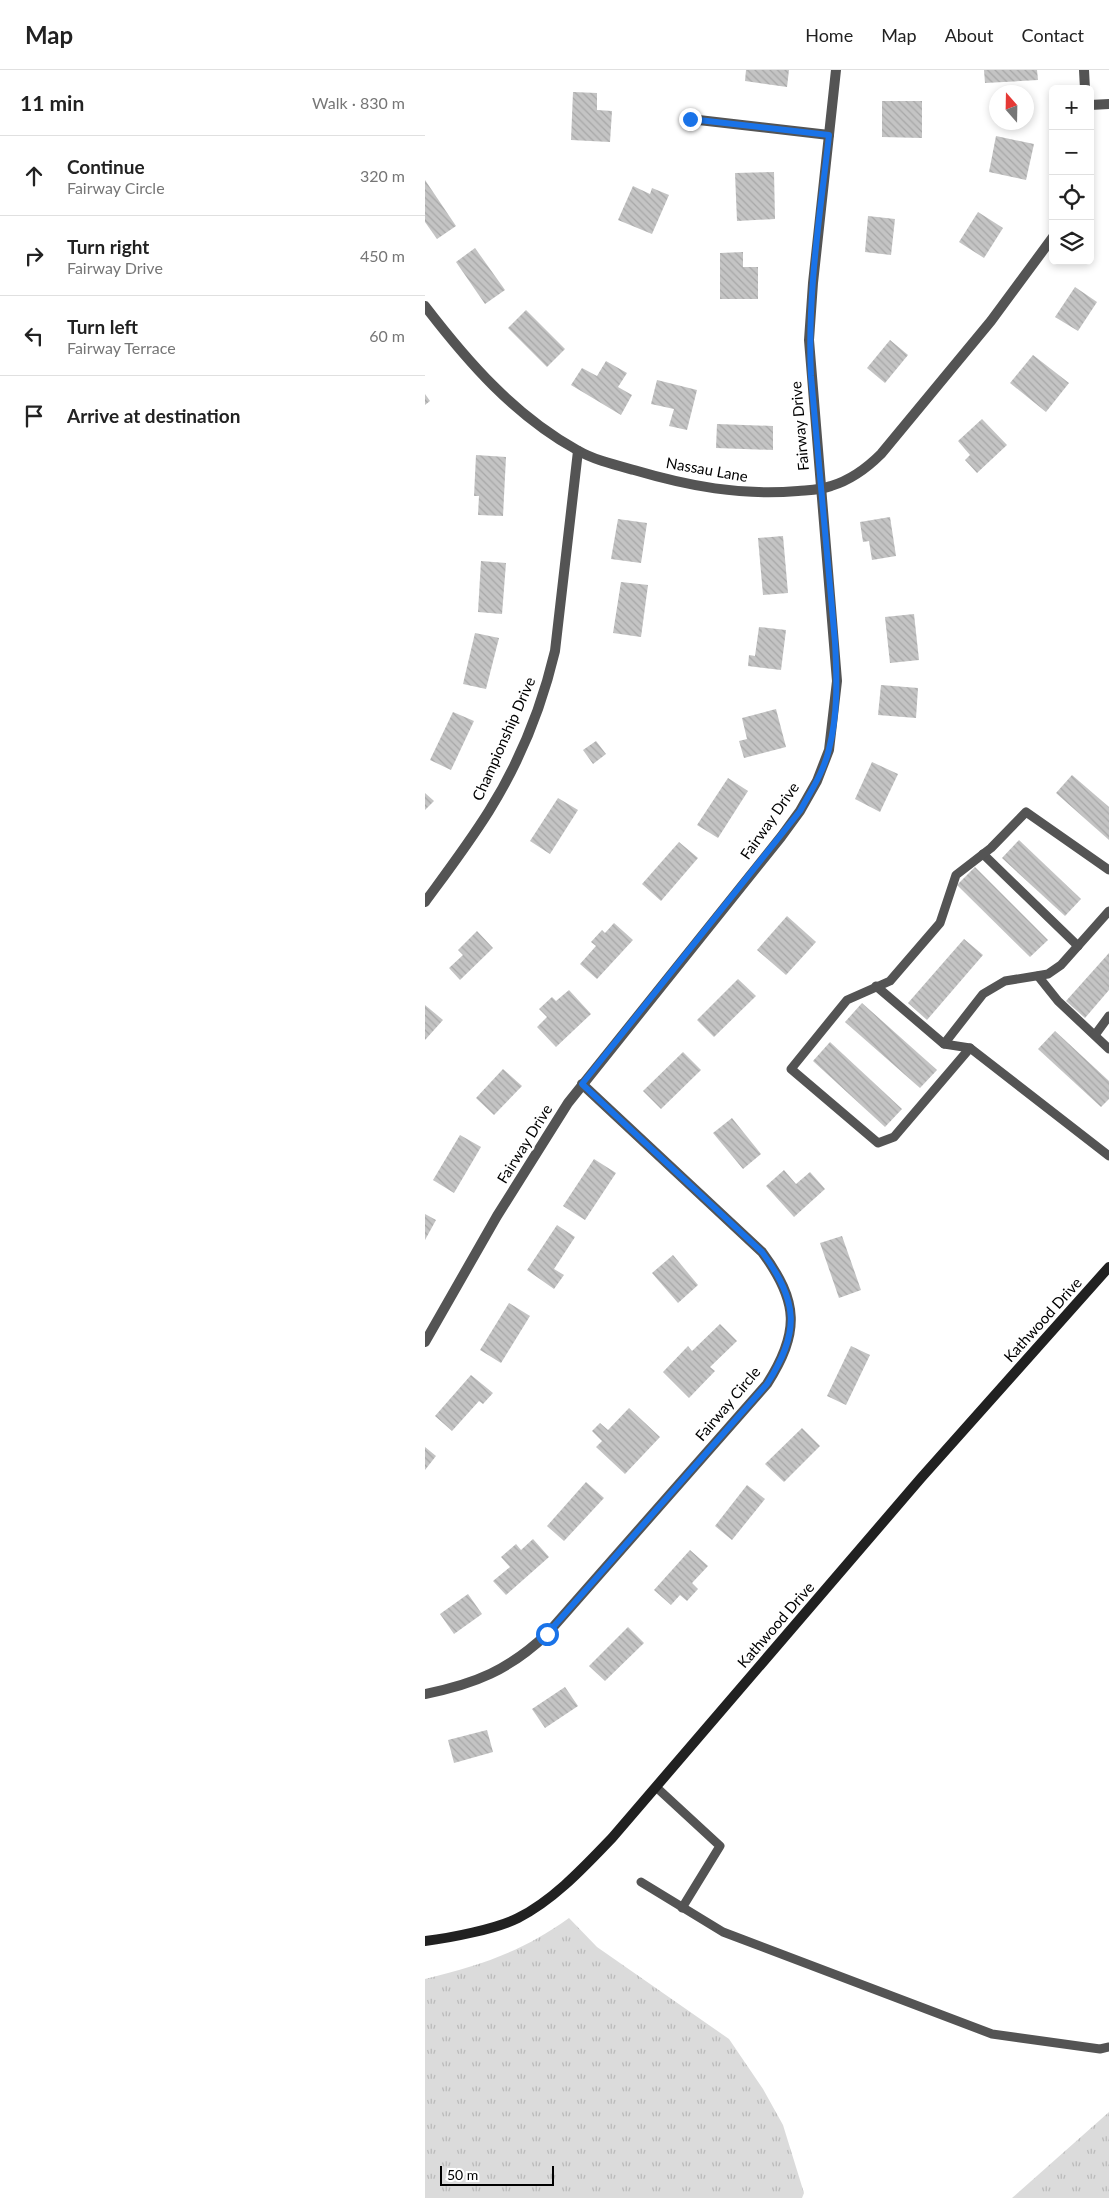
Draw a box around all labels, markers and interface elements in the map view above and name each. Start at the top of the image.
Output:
text: Map [25,20,73,49]
text: Home [805,24,853,46]
text: Map [881,24,917,46]
text: About [945,24,994,46]
text: Contact [1022,24,1084,46]
north arrow [989,85,1034,130]
map controls [1049,85,1094,265]
button: + [1049,85,1094,130]
text: 11 min [20,90,84,115]
text: Walk · 830 m [312,93,405,112]
route end [679,108,702,131]
button: − [1049,130,1094,175]
text: Continue [67,155,145,178]
icon: ahead [20,162,48,190]
text: 320 m [360,166,405,185]
button: locate [1049,175,1094,220]
text: Fairway Circle [67,178,165,197]
button: layers [1049,220,1094,265]
text: Turn right [67,235,149,258]
icon: right [20,242,48,270]
text: 450 m [360,246,405,265]
text: Fairway Drive [67,258,163,277]
text: Turn left [67,315,138,338]
icon: left [20,322,48,350]
text: 60 m [369,326,405,345]
text: Fairway Terrace [67,338,176,357]
street label: Fairway Drive [786,380,812,472]
icon: arrive [20,402,48,430]
text: Arrive at destination [67,404,240,427]
street label: Nassau Lane [665,453,750,485]
street label: Championship Drive [468,674,538,803]
street label: Fairway Drive [736,778,802,862]
street label: Fairway Drive [493,1101,556,1186]
street label: Kathwood Drive [1000,1273,1085,1365]
street label: Fairway Circle [691,1362,764,1444]
street label: Kathwood Drive [733,1578,817,1671]
route start [536,1623,559,1646]
scale bar [440,2163,554,2186]
text: 50 m [447,2166,478,2183]

